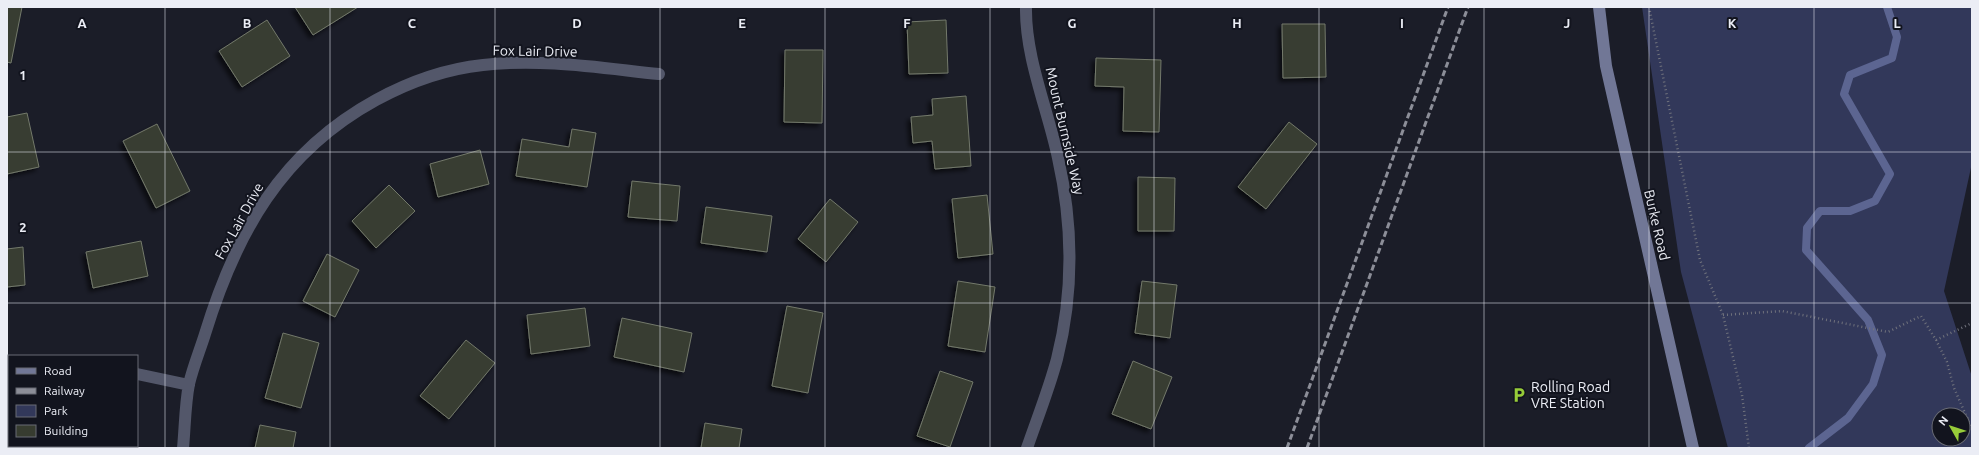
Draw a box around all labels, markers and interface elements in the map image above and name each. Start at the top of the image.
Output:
text: A [77,16,87,30]
text: B [243,16,252,30]
text: C [408,16,417,30]
text: D [572,16,582,30]
text: E [738,16,746,30]
text: F [903,16,911,30]
text: G [1068,16,1077,30]
text: H [1232,16,1242,30]
text: I [1400,16,1404,30]
text: J [1564,16,1570,30]
text: K [1728,16,1737,30]
text: L [1893,16,1901,30]
street label: Fox Lair Drive [492,42,578,60]
street label: Mount Burnside Way [1043,66,1088,197]
text: 1 [19,68,27,82]
street label: Fox Lair Drive [211,180,267,262]
street label: Burke Road [1641,188,1673,262]
text: 2 [19,220,27,234]
legend [8,355,138,447]
text: Road [44,364,72,377]
place label: Rolling Road VRE Station [1531,379,1610,411]
text: Railway [44,384,85,397]
parking icon: Rolling Road VRE Station [1510,386,1528,404]
text: Park [44,404,68,417]
north arrow [1931,407,1971,447]
text: N [1936,414,1950,428]
text: Building [44,424,88,437]

